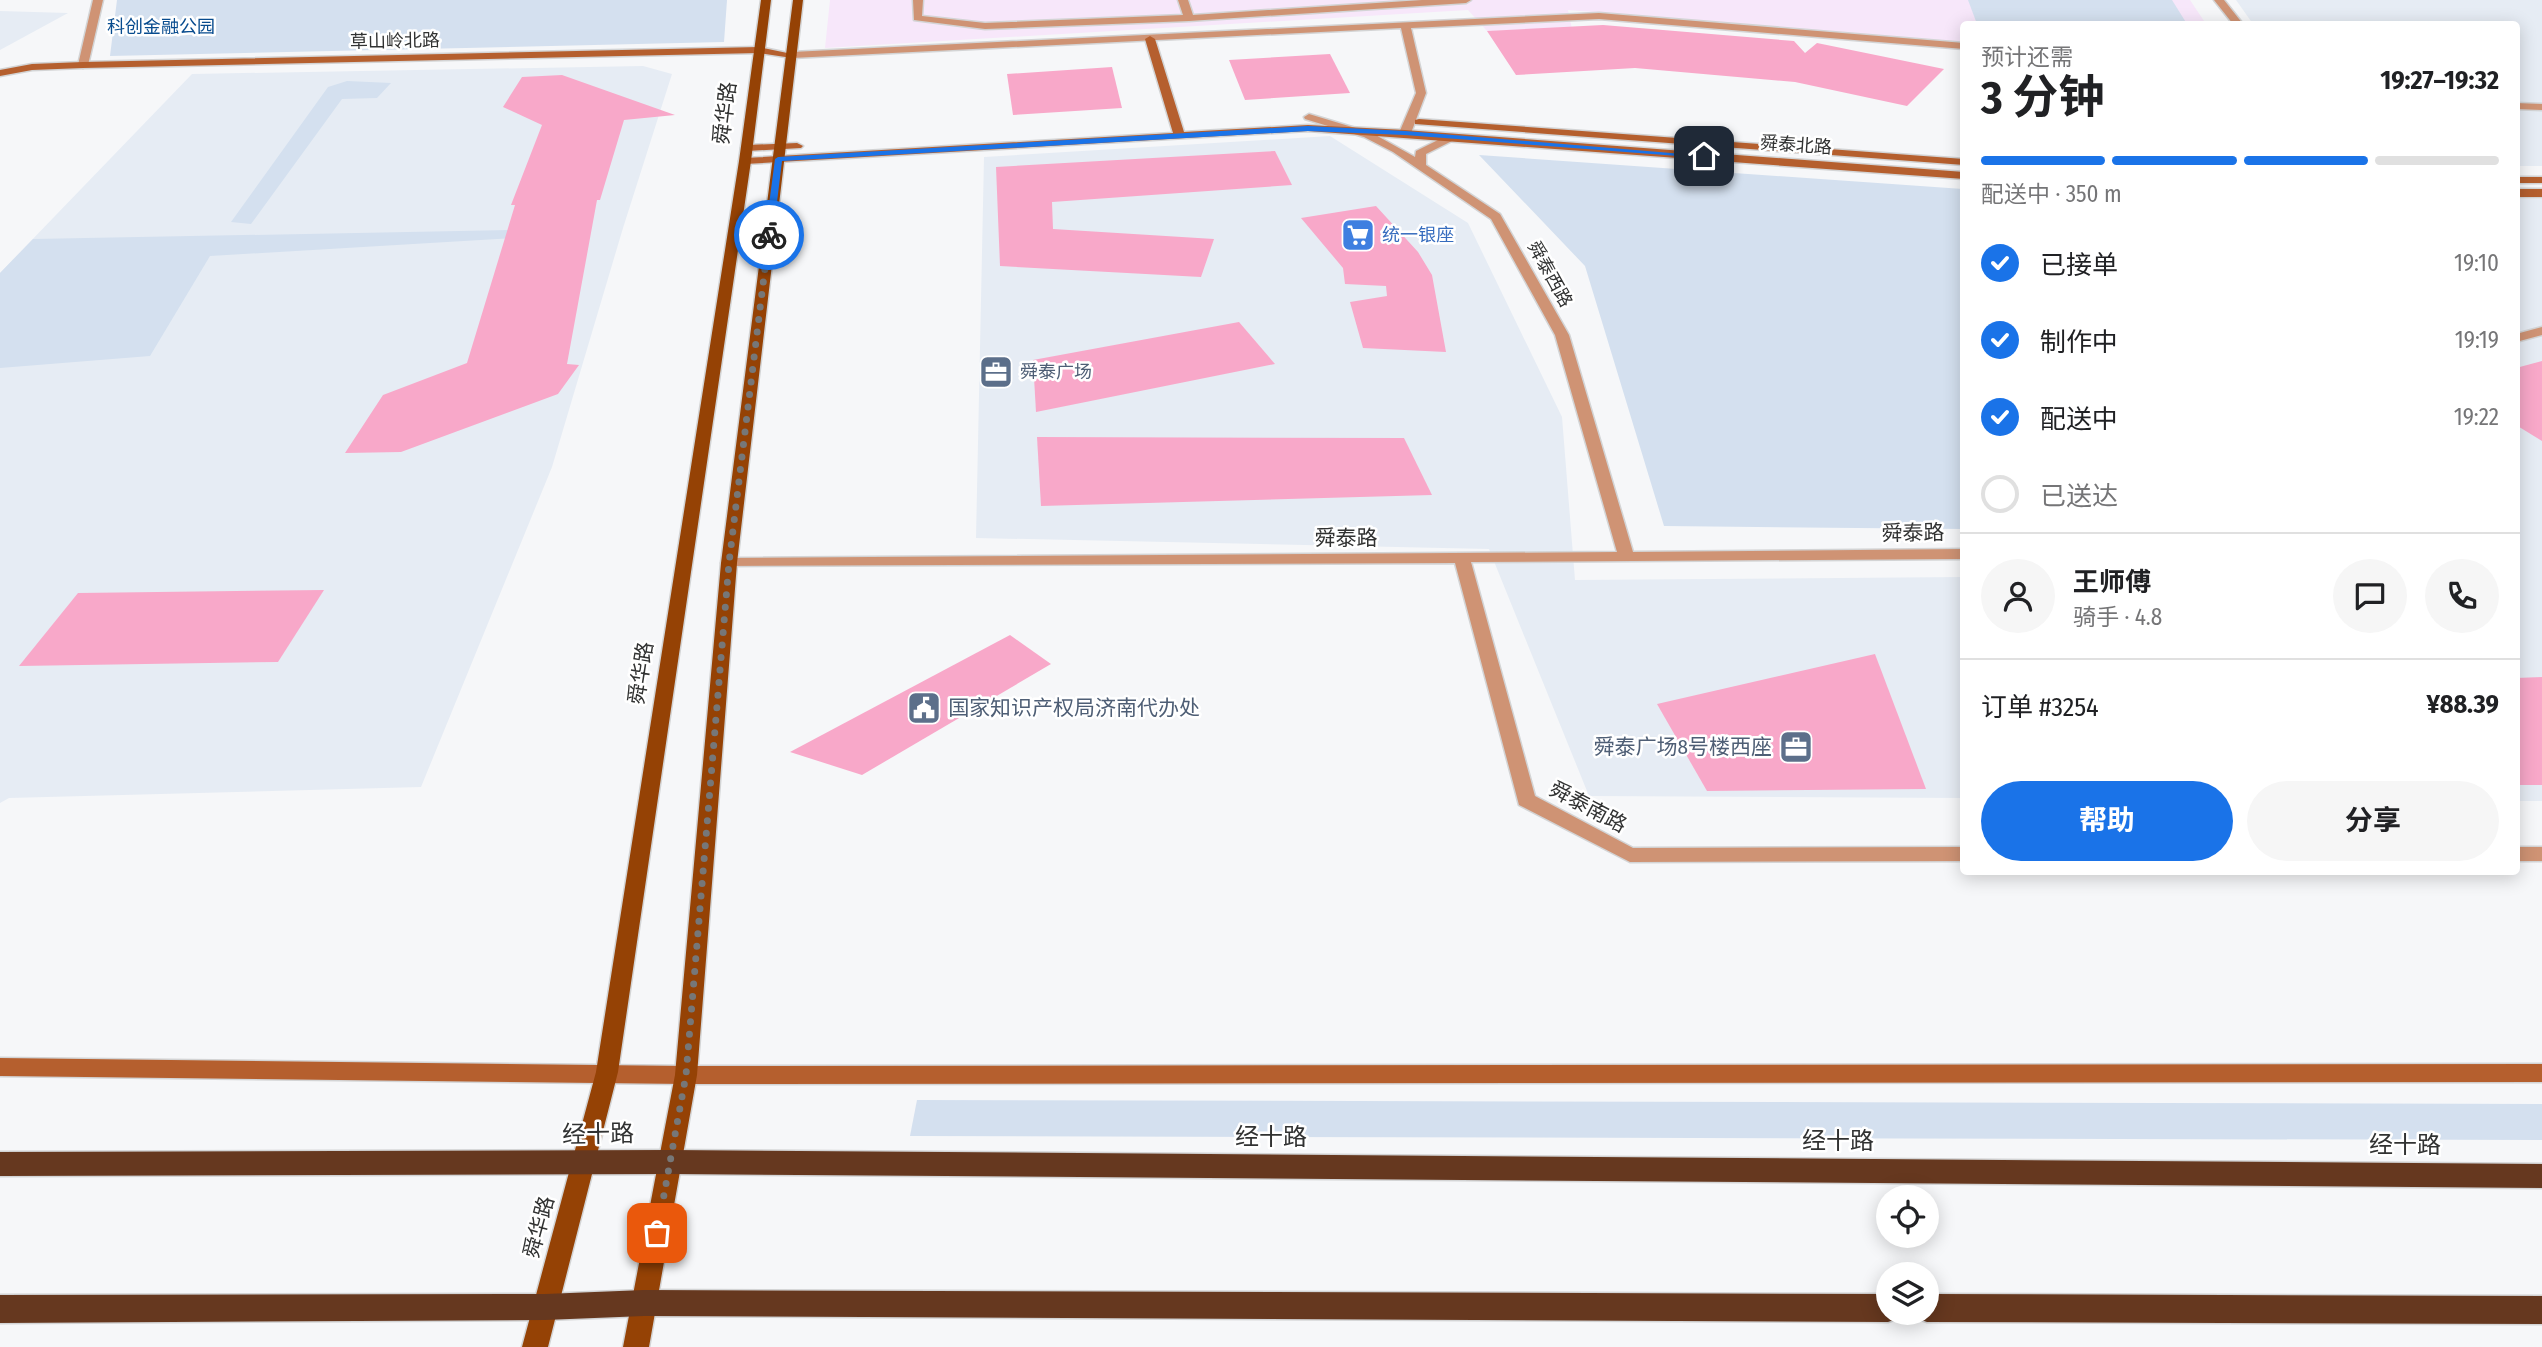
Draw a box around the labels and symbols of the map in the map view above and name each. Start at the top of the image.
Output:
park label: 科创金融公园 [107,16,215,38]
street label: 草山岭北路 [350,29,440,53]
street label: 舜华路 [708,80,742,146]
pin [1674,126,1734,186]
street label: 舜泰北路 [1759,132,1833,158]
courier [734,200,804,270]
supermarket icon: 统一银座 [1339,216,1377,254]
place label: 统一银座 [1382,224,1454,246]
street label: 舜泰西路 [1523,237,1577,311]
office icon: 舜泰广场 [977,353,1015,391]
place label: 舜泰广场 [1020,361,1092,383]
street label: 舜泰路 [1881,519,1945,547]
street label: 舜泰路 [1315,525,1378,551]
street label: 舜华路 [623,640,659,706]
public building icon: 国家知识产权局济南代办处 [905,689,943,727]
place label: 国家知识产权局济南代办处 [948,695,1200,721]
office icon: 舜泰广场8号楼西座 [1777,728,1815,766]
place label: 舜泰广场8号楼西座 [1594,734,1772,760]
street label: 舜泰南路 [1545,776,1631,838]
street label: 经十路 [562,1119,634,1149]
street label: 经十路 [1235,1123,1307,1151]
street label: 经十路 [1802,1127,1874,1155]
street label: 经十路 [2369,1131,2441,1159]
street label: 舜华路 [518,1193,560,1261]
pin [627,1203,687,1263]

